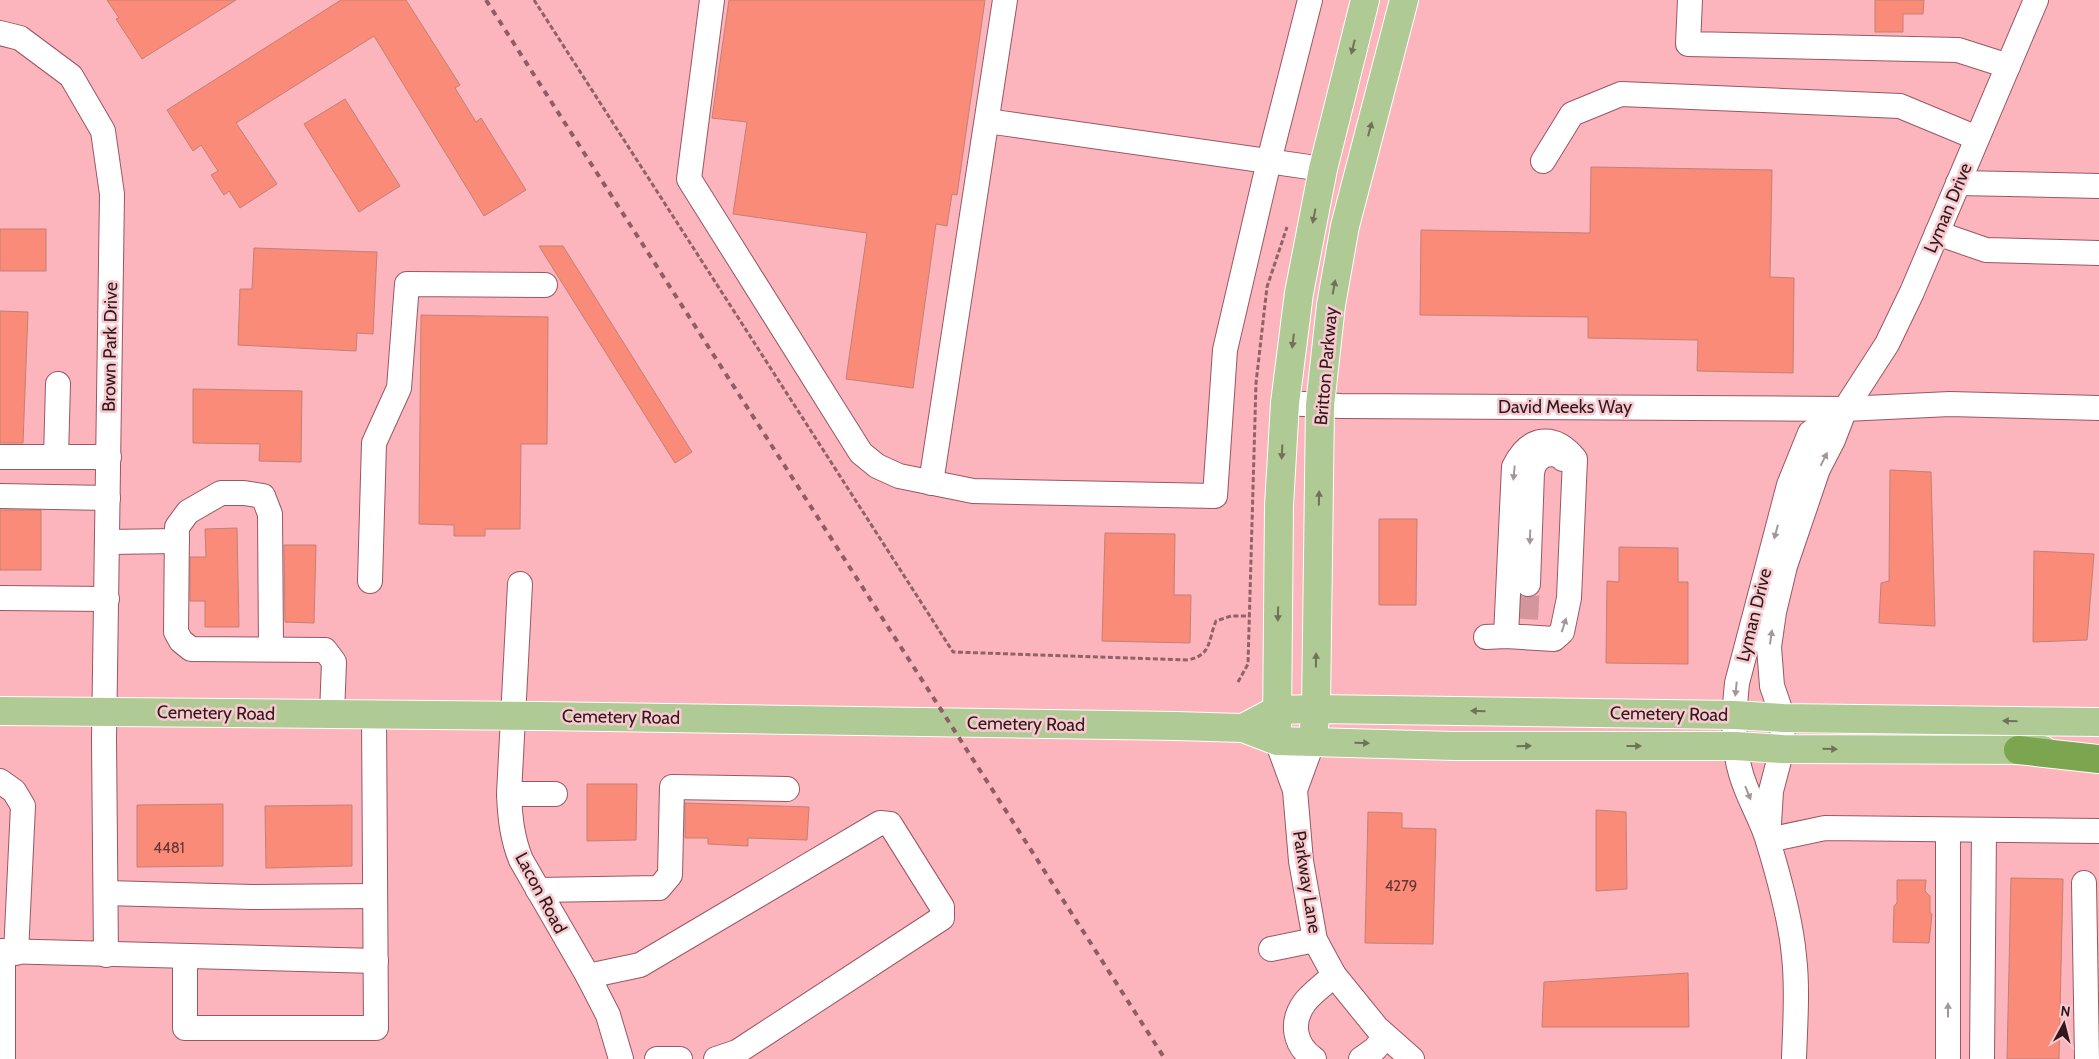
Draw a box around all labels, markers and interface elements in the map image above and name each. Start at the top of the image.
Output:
one-way arrow [1349,40,1357,55]
one-way arrow [1366,121,1374,136]
street label: Lyman Drive [1919,160,1977,256]
one-way arrow [1309,209,1317,225]
one-way arrow [1331,279,1339,295]
street label: Brown Park Drive [98,282,122,412]
street label: Britton Parkway [1310,306,1342,426]
one-way arrow [1289,334,1297,350]
street label: David Meeks Way [1498,396,1632,418]
one-way arrow [1278,444,1286,460]
one-way arrow [1820,452,1828,466]
one-way arrow [1510,465,1518,481]
one-way arrow [1315,489,1323,505]
one-way arrow [1771,524,1779,539]
one-way arrow [1525,529,1533,545]
street label: Lyman Drive [1732,566,1776,664]
one-way arrow [1274,607,1282,623]
one-way arrow [1560,617,1568,632]
one-way arrow [1767,628,1775,644]
one-way arrow [1312,652,1320,668]
one-way arrow [1732,682,1740,698]
street label: Cemetery Road [157,701,275,725]
street label: Cemetery Road [1610,702,1728,726]
street label: Cemetery Road [562,705,680,729]
one-way arrow [1469,707,1485,715]
street label: Cemetery Road [967,712,1085,736]
one-way arrow [2001,717,2017,725]
one-way arrow [1354,739,1370,747]
one-way arrow [1516,742,1532,750]
one-way arrow [1626,742,1642,750]
one-way arrow [1823,745,1839,753]
one-way arrow [1744,786,1752,801]
street label: Parkway Lane [1288,829,1326,935]
house number: 4481 [153,839,185,857]
street label: Lacon Road [510,849,572,937]
house number: 4279 [1385,877,1417,895]
north arrow [2039,999,2089,1049]
one-way arrow [1944,1002,1952,1018]
text: N [2060,1002,2072,1021]

